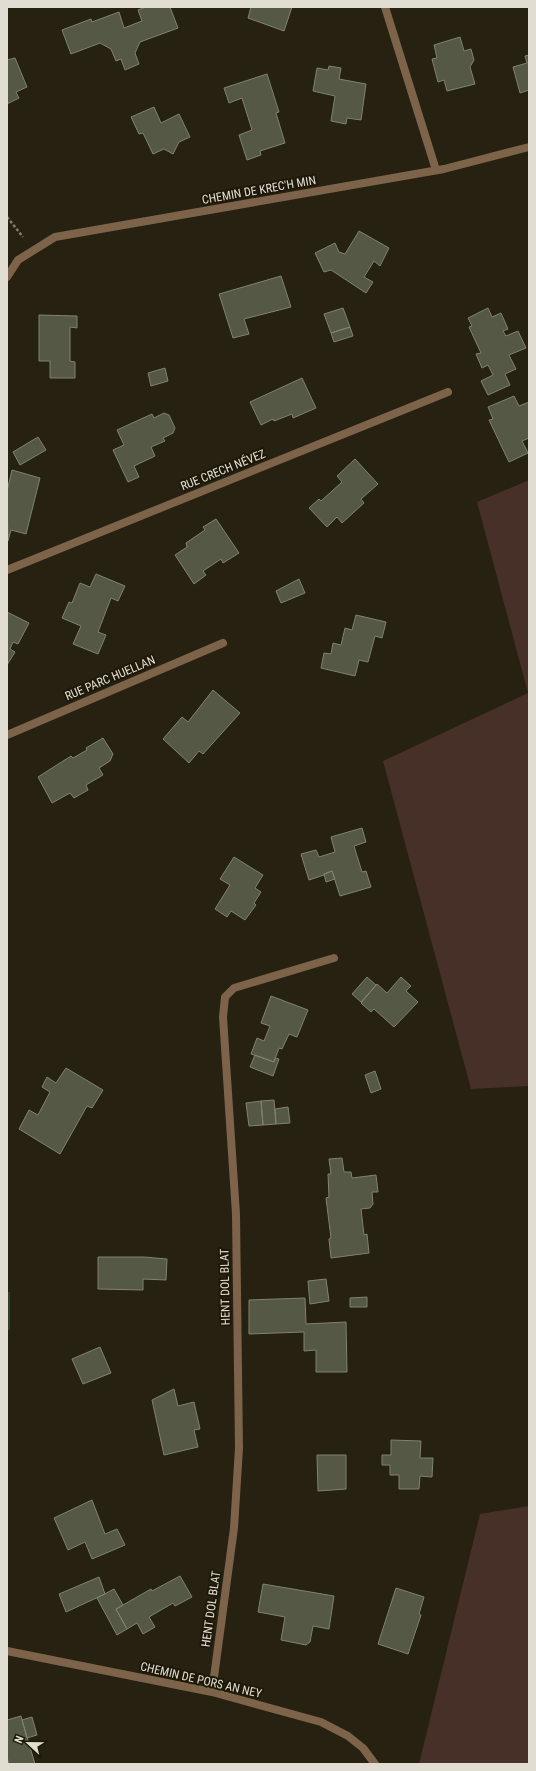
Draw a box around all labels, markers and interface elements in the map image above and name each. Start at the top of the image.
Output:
street label: CHEMIN DE KREC'H MIN [201,173,317,207]
street label: RUE CRECH NÉVEZ [178,446,267,493]
street label: RUE PARC HUELLAN [63,653,157,703]
street label: HENT DOL BLAT [217,1249,233,1325]
street label: HENT DOL BLAT [199,1570,223,1648]
street label: CHEMIN DE PORS AN NEY [139,1659,264,1701]
north arrow [8,1723,48,1763]
text: N [12,1734,27,1745]

